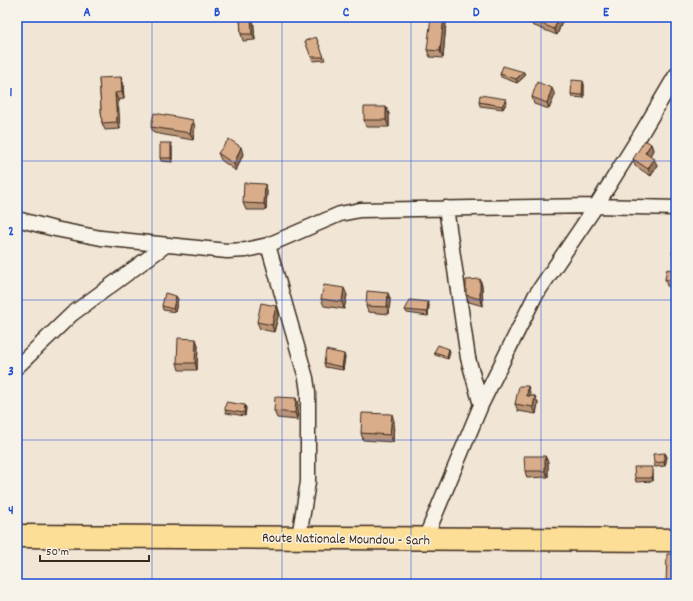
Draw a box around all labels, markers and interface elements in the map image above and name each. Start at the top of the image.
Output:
text: A [83,4,91,23]
text: B [214,4,220,23]
text: C [343,4,350,23]
text: D [473,4,480,23]
text: E [603,4,610,23]
text: 1 [10,84,13,103]
text: 2 [8,223,14,242]
text: 3 [8,363,14,382]
text: 4 [8,502,14,521]
street label: Route Nationale Moundou - Sarh [262,529,430,551]
scale bar [40,537,149,563]
text: 50 m [46,544,69,561]

